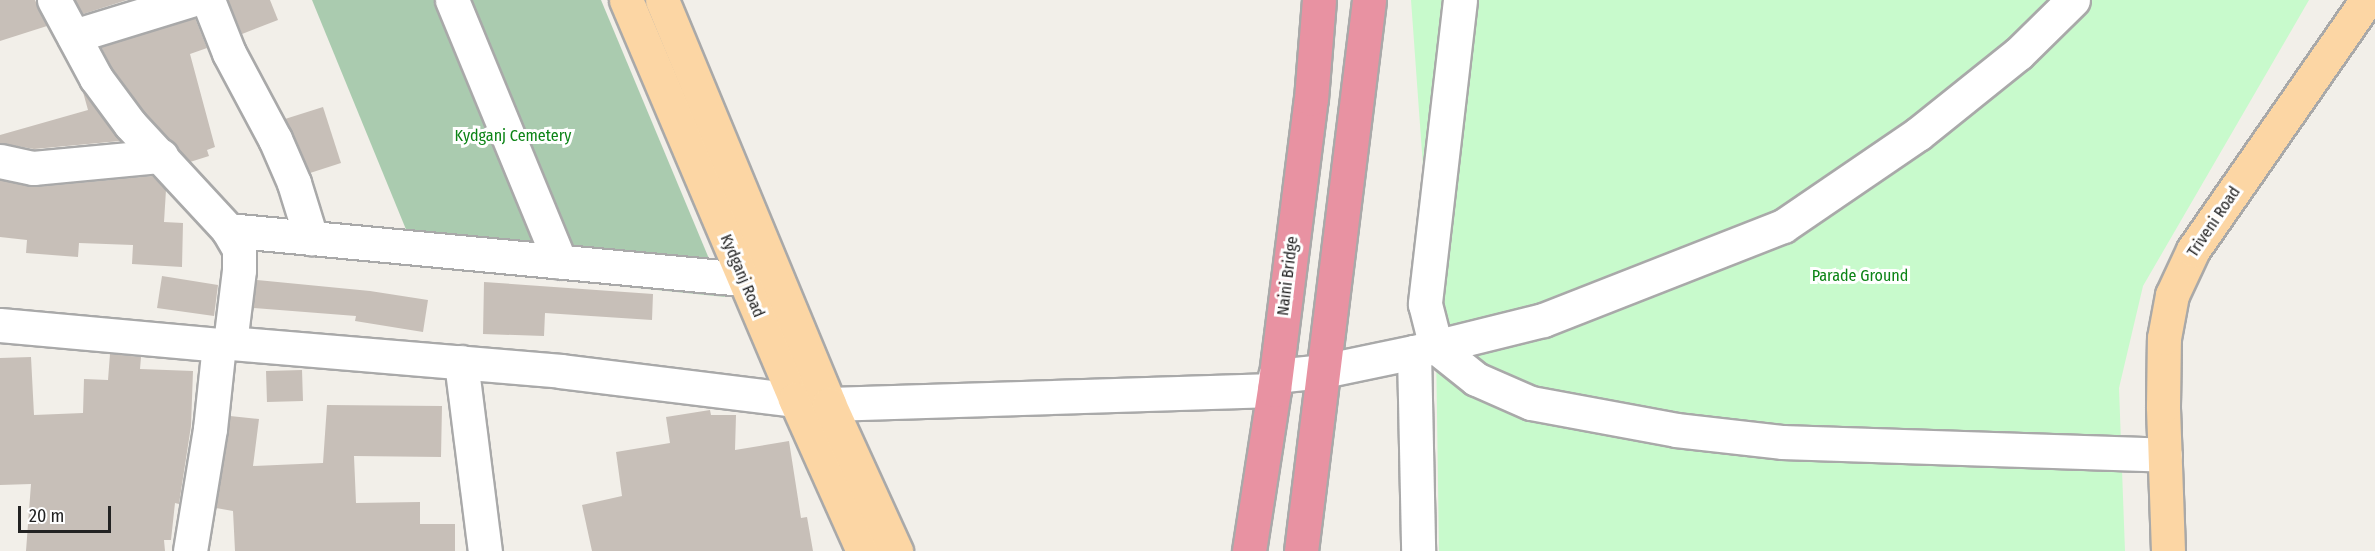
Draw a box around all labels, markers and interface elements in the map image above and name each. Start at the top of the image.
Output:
park label: Kydganj Cemetery [455,126,571,146]
street label: Triveni Road [2183,183,2245,261]
street label: Kydganj Road [716,232,768,320]
street label: Naini Bridge [1274,235,1302,317]
park label: Parade Ground [1812,266,1908,286]
scale bar [21,494,114,532]
text: 20 m [29,505,64,527]

